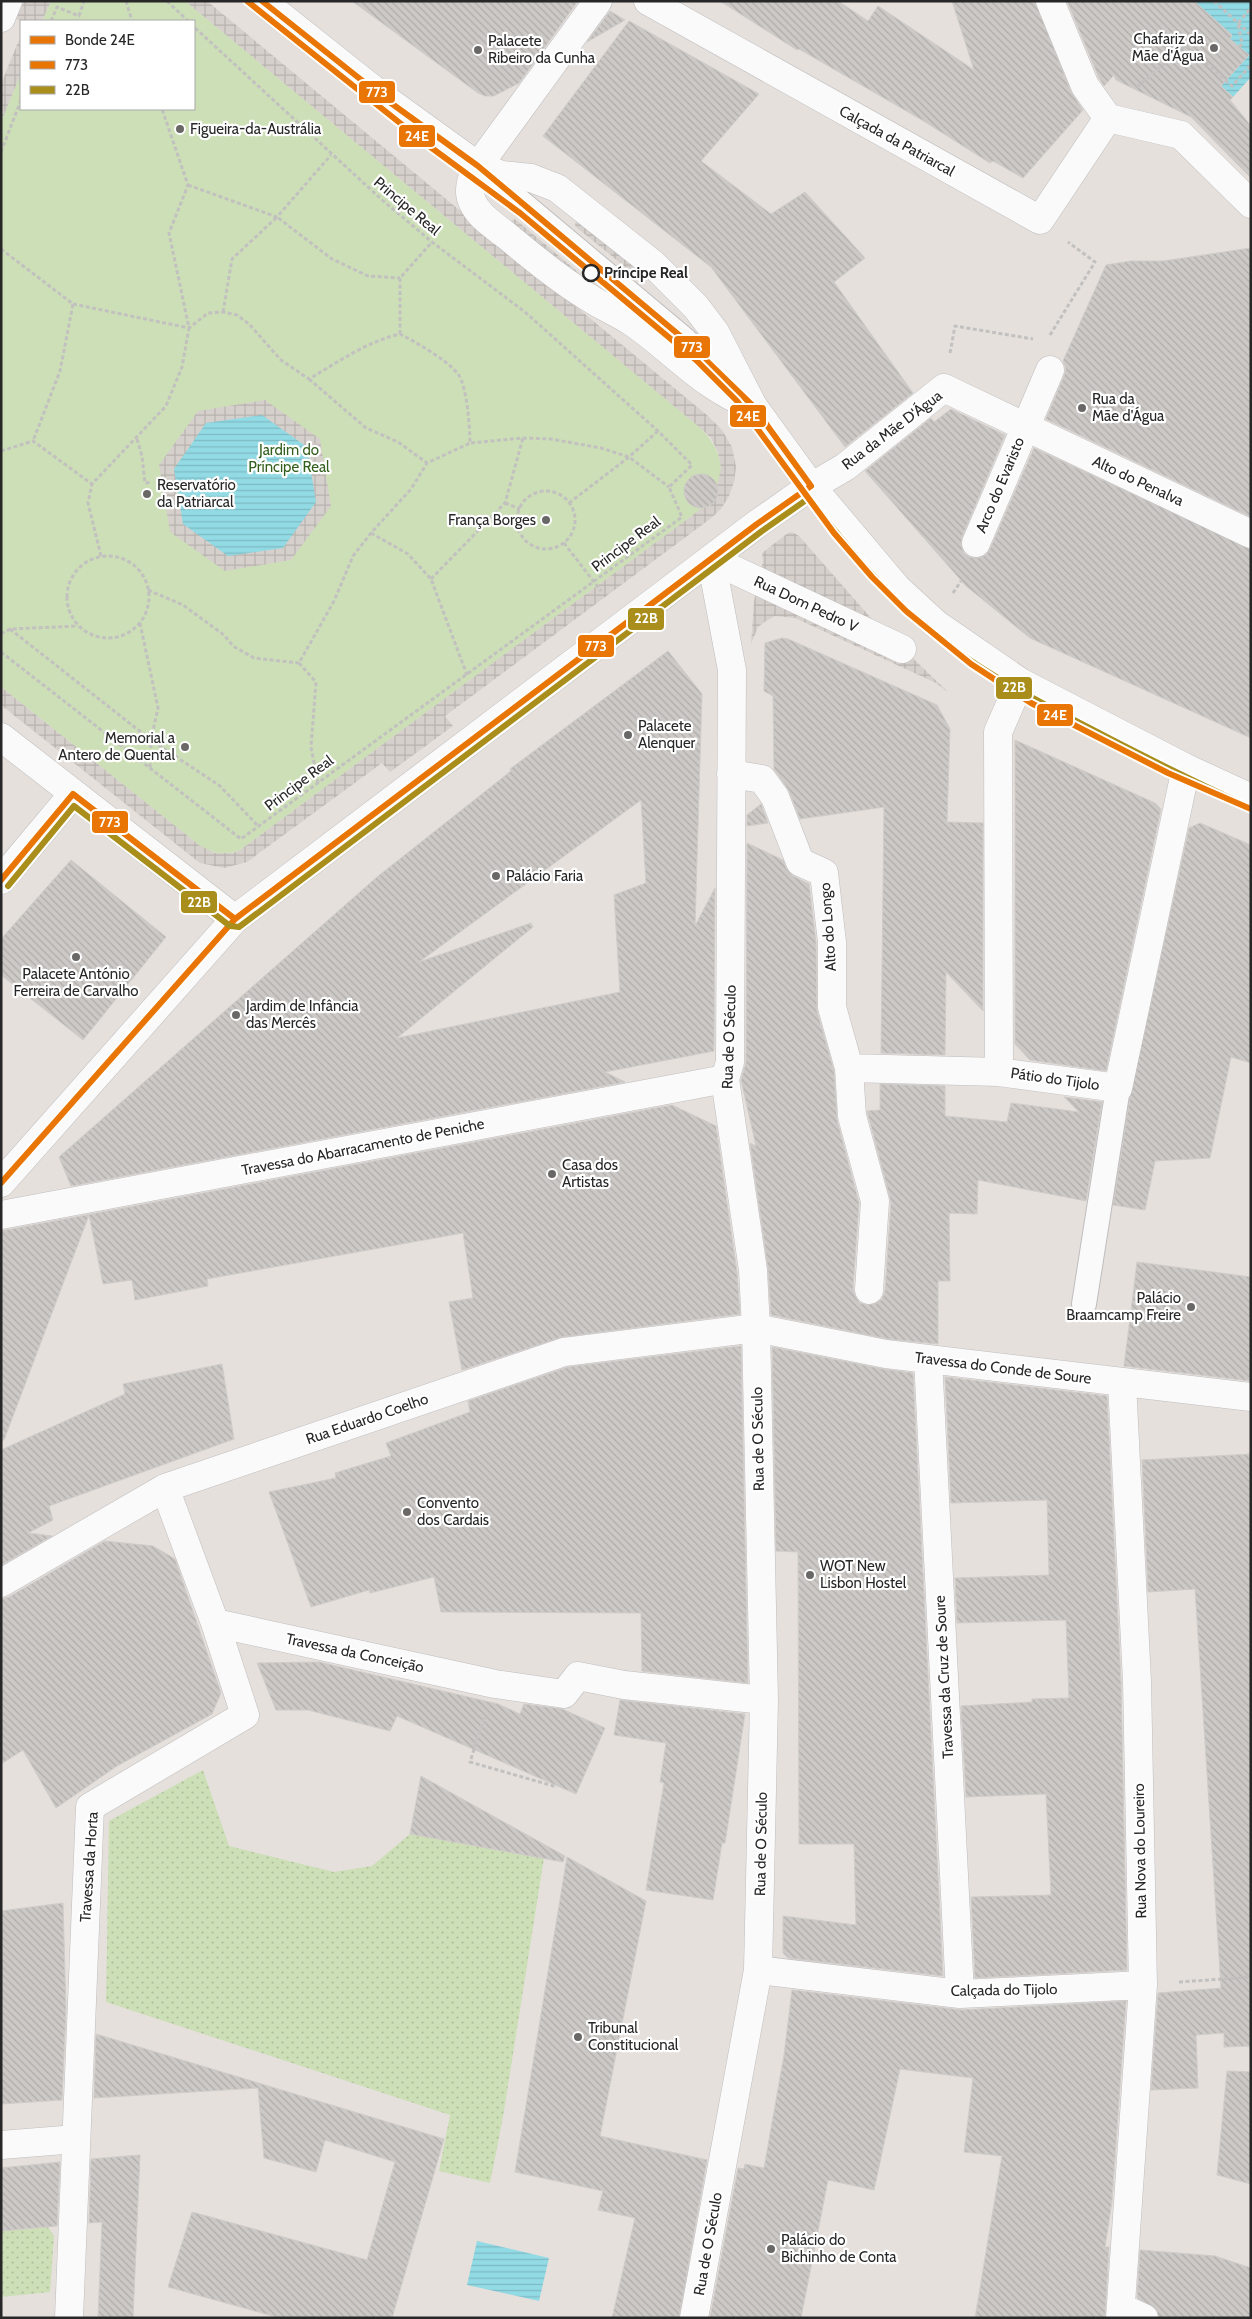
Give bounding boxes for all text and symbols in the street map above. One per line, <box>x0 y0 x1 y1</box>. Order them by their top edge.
legend <box>20 20 195 110</box>
place label: Chafariz da Mãe d'Água <box>1132 30 1205 65</box>
text: Bonde 24E <box>65 31 135 49</box>
place label: Palacete Ribeiro da Cunha <box>488 32 596 67</box>
marker: Chafariz da Mãe d'Água <box>1208 42 1220 54</box>
marker: Palacete Ribeiro da Cunha <box>472 44 484 56</box>
text: 773 <box>65 56 88 74</box>
line badge: 773 <box>358 80 396 104</box>
text: 22B <box>65 81 90 99</box>
text: 773 <box>366 83 388 101</box>
street label: Calçada da Patriarcal <box>836 102 958 180</box>
place label: Figueira-da-Austrália <box>190 120 322 138</box>
marker: Figueira-da-Austrália <box>174 123 186 135</box>
line badge: 24E <box>398 124 436 148</box>
text: 24E <box>405 127 429 145</box>
street label: Principe Real <box>370 173 444 239</box>
marker: Príncipe Real <box>582 264 600 282</box>
place label: Príncipe Real <box>604 264 688 282</box>
line badge: 773 <box>673 335 711 359</box>
text: 773 <box>681 338 703 356</box>
street label: Rua da Mãe D'Água <box>838 385 946 474</box>
place label: Rua da Mãe d'Água <box>1092 390 1165 425</box>
marker: Rua da Mãe d'Água <box>1076 402 1088 414</box>
line badge: 24E <box>729 404 767 428</box>
text: 24E <box>736 407 760 425</box>
street label: Arco do Evaristo <box>972 435 1028 535</box>
park label: Jardim do Príncipe Real <box>248 441 330 476</box>
street label: Alto do Penalva <box>1089 452 1187 510</box>
place label: Reservatório da Patriarcal <box>157 476 236 511</box>
marker: Reservatório da Patriarcal <box>141 488 153 500</box>
place label: França Borges <box>448 511 536 529</box>
street label: Principe Real <box>588 512 664 576</box>
marker: França Borges <box>540 514 552 526</box>
street label: Rua Dom Pedro V <box>751 572 862 636</box>
line badge: 22B <box>627 607 665 631</box>
text: 22B <box>634 609 658 627</box>
line badge: 773 <box>577 634 615 658</box>
text: 773 <box>585 637 607 655</box>
line badge: 22B <box>995 676 1033 700</box>
text: 22B <box>1002 678 1026 696</box>
line badge: 24E <box>1036 703 1074 727</box>
text: 24E <box>1043 706 1067 724</box>
place label: Palacete Alenquer <box>638 717 696 752</box>
place label: Memorial a Antero de Quental <box>58 729 176 764</box>
marker: Palacete Alenquer <box>622 729 634 741</box>
marker: Memorial a Antero de Quental <box>179 741 191 753</box>
street label: Principe Real <box>261 751 337 815</box>
line badge: 773 <box>91 810 129 834</box>
text: 773 <box>99 813 121 831</box>
place label: Palácio Faria <box>506 867 584 885</box>
marker: Palácio Faria <box>490 870 502 882</box>
street label: Alto do Longo <box>816 882 840 972</box>
line badge: 22B <box>180 890 218 914</box>
text: 22B <box>187 893 211 911</box>
marker: Palacete António Ferreira de Carvalho <box>70 951 82 963</box>
place label: Palacete António Ferreira de Carvalho <box>13 965 139 1000</box>
street label: Rua de O Século <box>718 984 740 1090</box>
place label: Jardim de Infância das Mercês <box>245 997 359 1032</box>
marker: Jardim de Infância das Mercês <box>230 1009 242 1021</box>
street label: Pátio do Tijolo <box>1009 1064 1101 1094</box>
street label: Travessa do Abarracamento de Peniche <box>240 1115 486 1179</box>
place label: Casa dos Artistas <box>562 1156 618 1191</box>
marker: Casa dos Artistas <box>546 1168 558 1180</box>
place label: Palácio Braamcamp Freire <box>1066 1289 1181 1324</box>
marker: Palácio Braamcamp Freire <box>1185 1301 1197 1313</box>
street label: Travessa do Conde de Soure <box>914 1348 1093 1388</box>
street label: Rua de O Século <box>748 1387 768 1491</box>
street label: Rua Eduardo Coelho <box>303 1390 431 1448</box>
place label: Convento dos Cardais <box>417 1494 489 1529</box>
marker: Convento dos Cardais <box>401 1506 413 1518</box>
place label: WOT New Lisbon Hostel <box>820 1557 907 1592</box>
marker: WOT New Lisbon Hostel <box>804 1569 816 1581</box>
street label: Travessa da Cruz de Soure <box>931 1594 957 1759</box>
street label: Travessa da Conceição <box>284 1630 426 1676</box>
street label: Rua Nova do Loureiro <box>1130 1783 1150 1919</box>
street label: Rua de O Século <box>751 1792 771 1896</box>
street label: Travessa da Horta <box>76 1810 102 1923</box>
street label: Calçada do Tijolo <box>950 1980 1058 2000</box>
place label: Tribunal Constitucional <box>588 2019 679 2054</box>
marker: Tribunal Constitucional <box>572 2031 584 2043</box>
street label: Rua de O Século <box>690 2191 726 2297</box>
place label: Palácio do Bichinho de Conta <box>781 2231 897 2266</box>
marker: Palácio do Bichinho de Conta <box>765 2243 777 2255</box>

